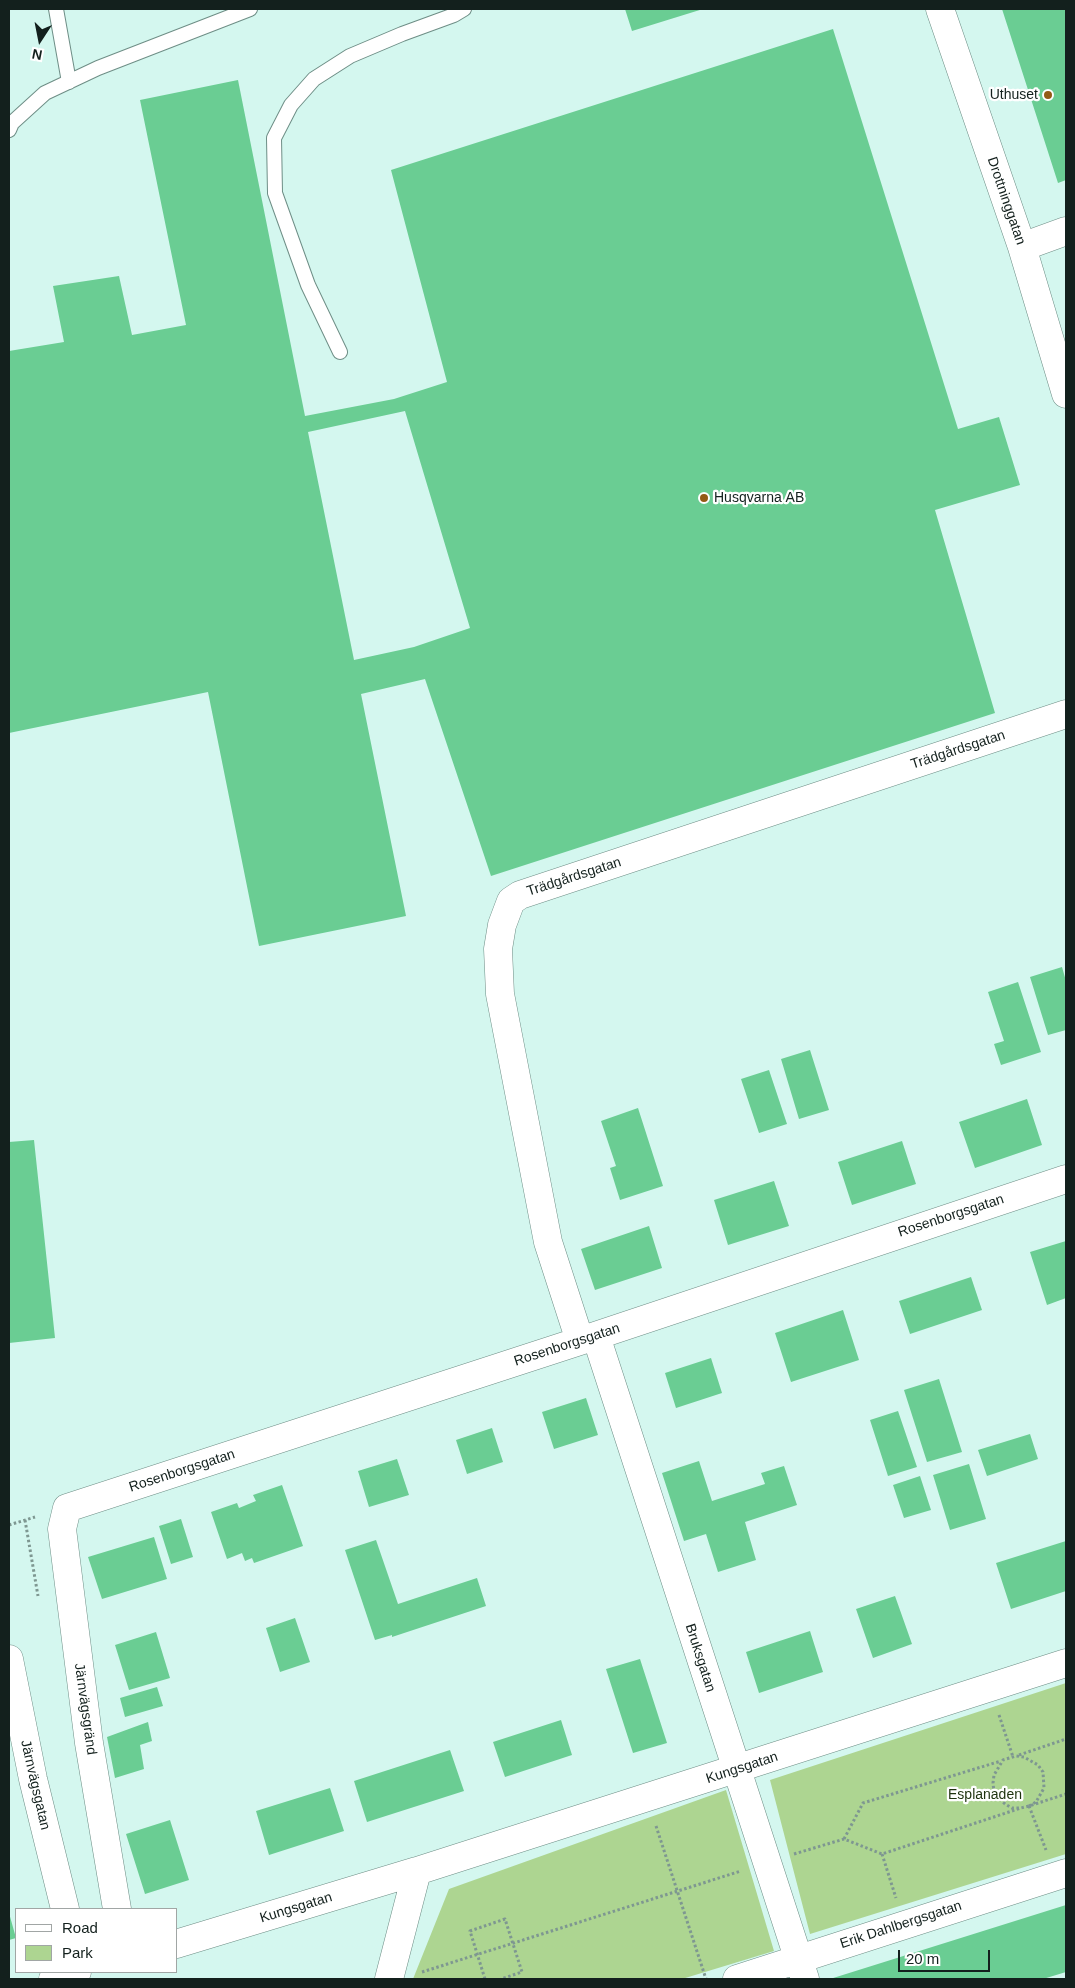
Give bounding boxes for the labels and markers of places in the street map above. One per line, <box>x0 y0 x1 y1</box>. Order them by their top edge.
place label: Uthuset <box>990 87 1038 103</box>
marker: Uthuset <box>1042 89 1054 101</box>
place label: Husqvarna AB <box>714 490 804 506</box>
marker: Husqvarna AB <box>698 492 710 504</box>

